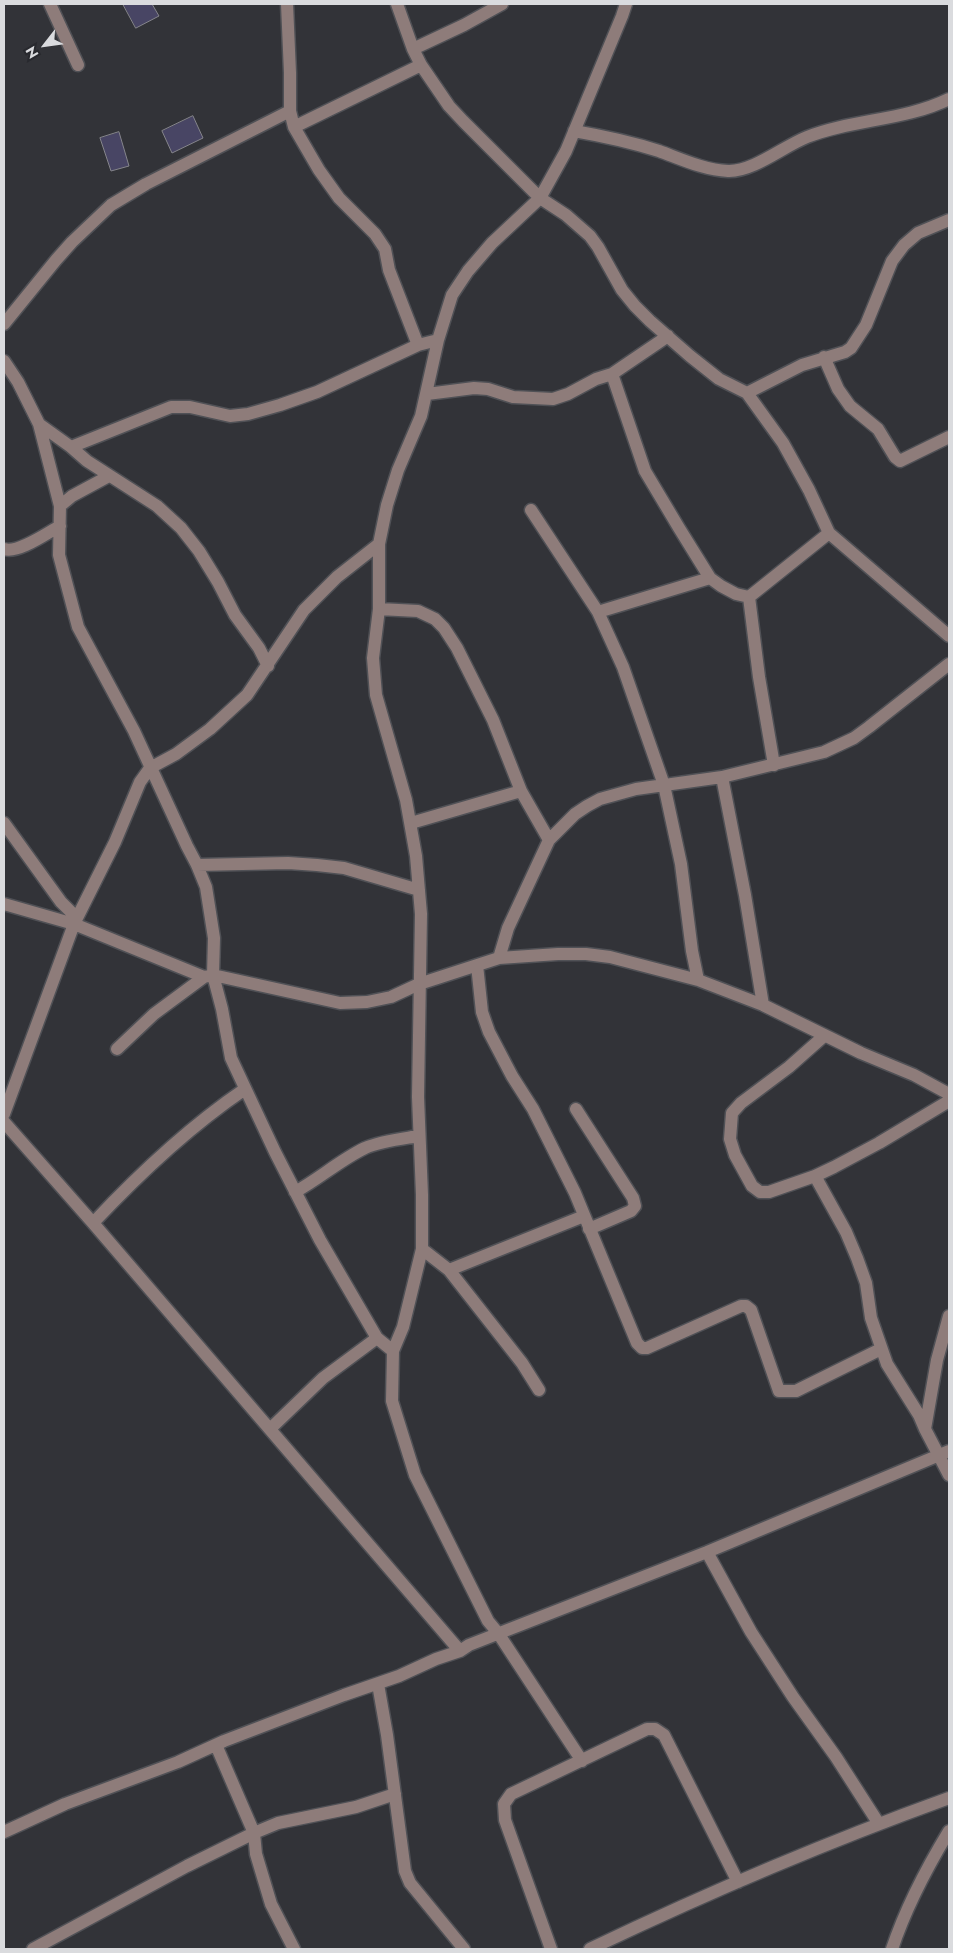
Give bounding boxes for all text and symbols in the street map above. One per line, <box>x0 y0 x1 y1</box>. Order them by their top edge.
north arrow <box>20 20 70 70</box>
text: N <box>21 43 43 62</box>

